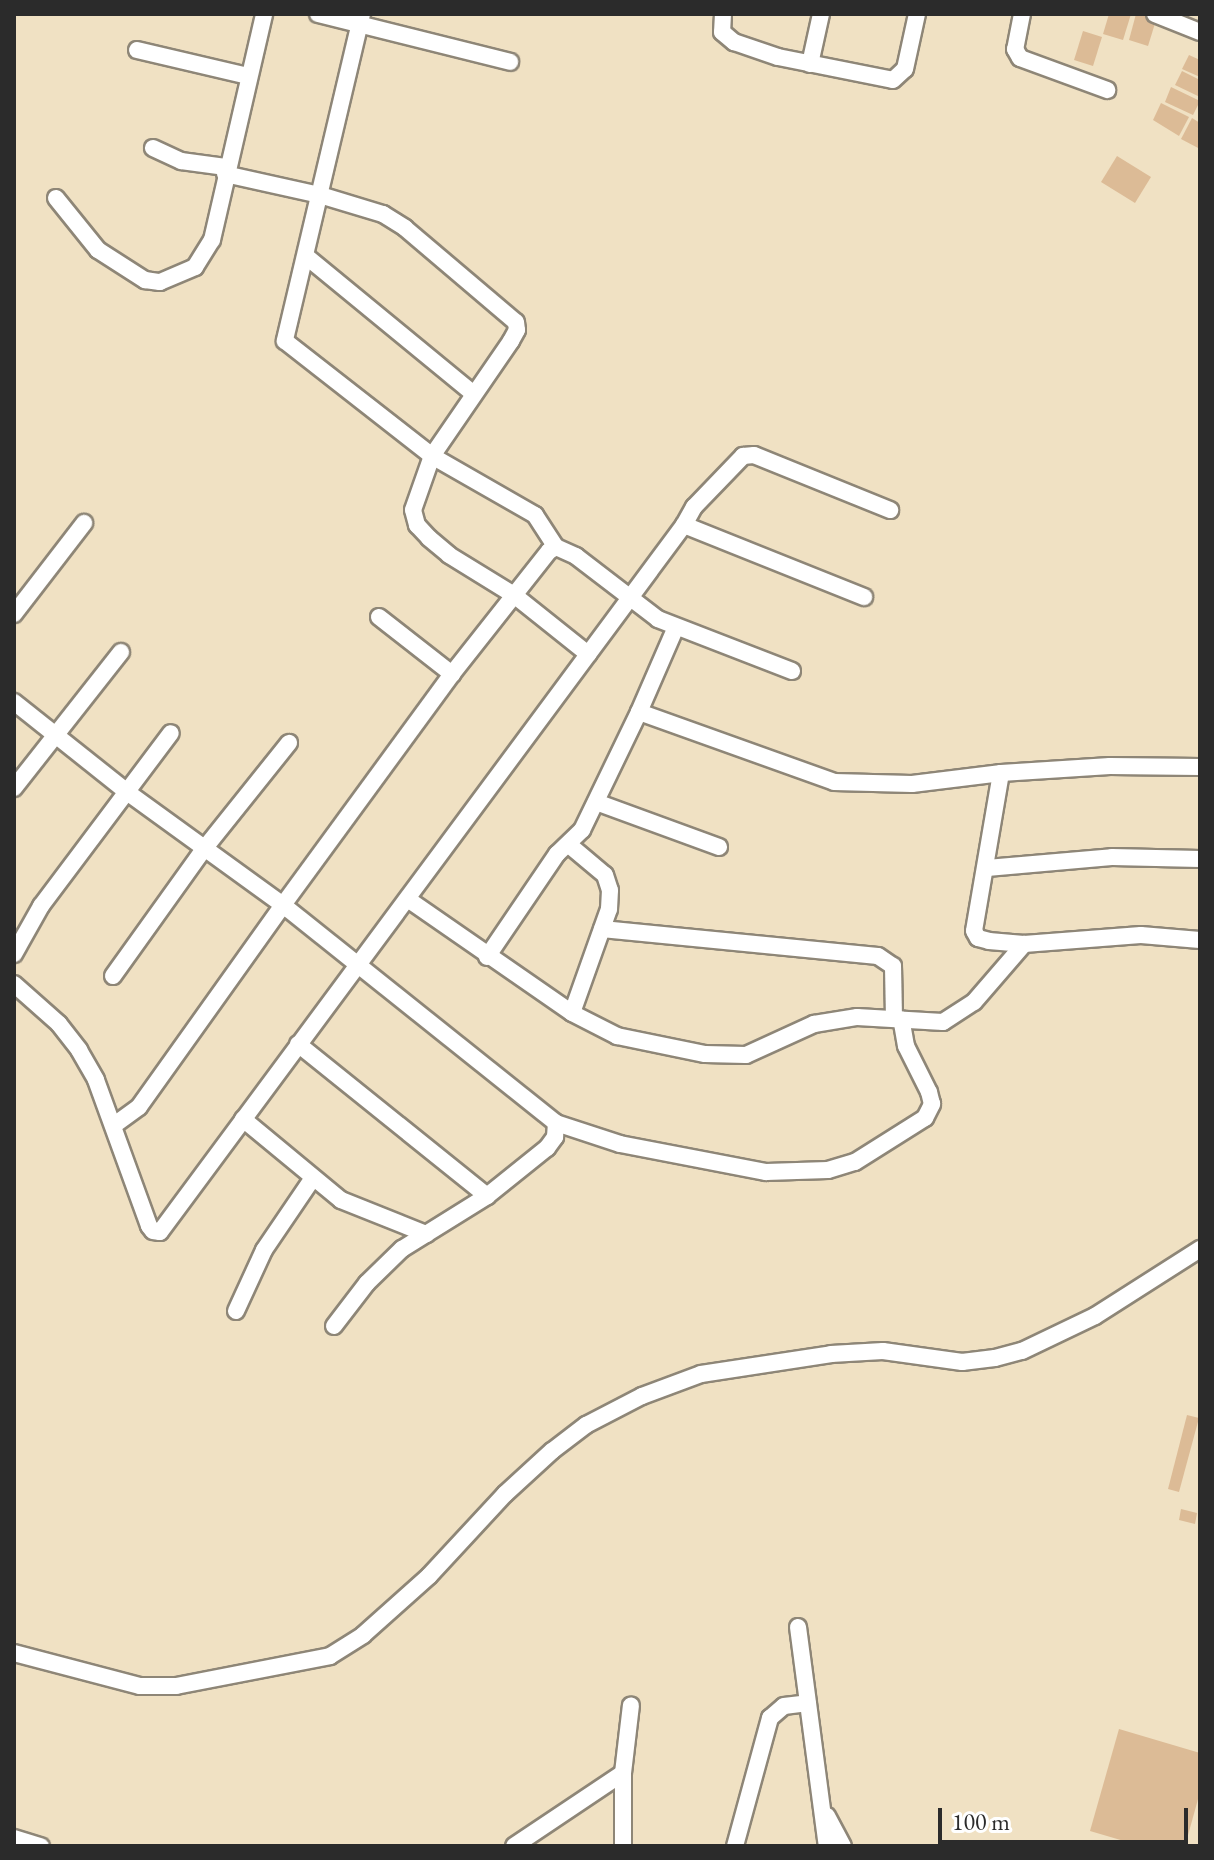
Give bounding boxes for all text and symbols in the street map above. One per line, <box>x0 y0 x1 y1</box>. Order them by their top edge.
scale bar <box>942 1792 1192 1842</box>
text: 100 m <box>952 1806 1010 1837</box>

